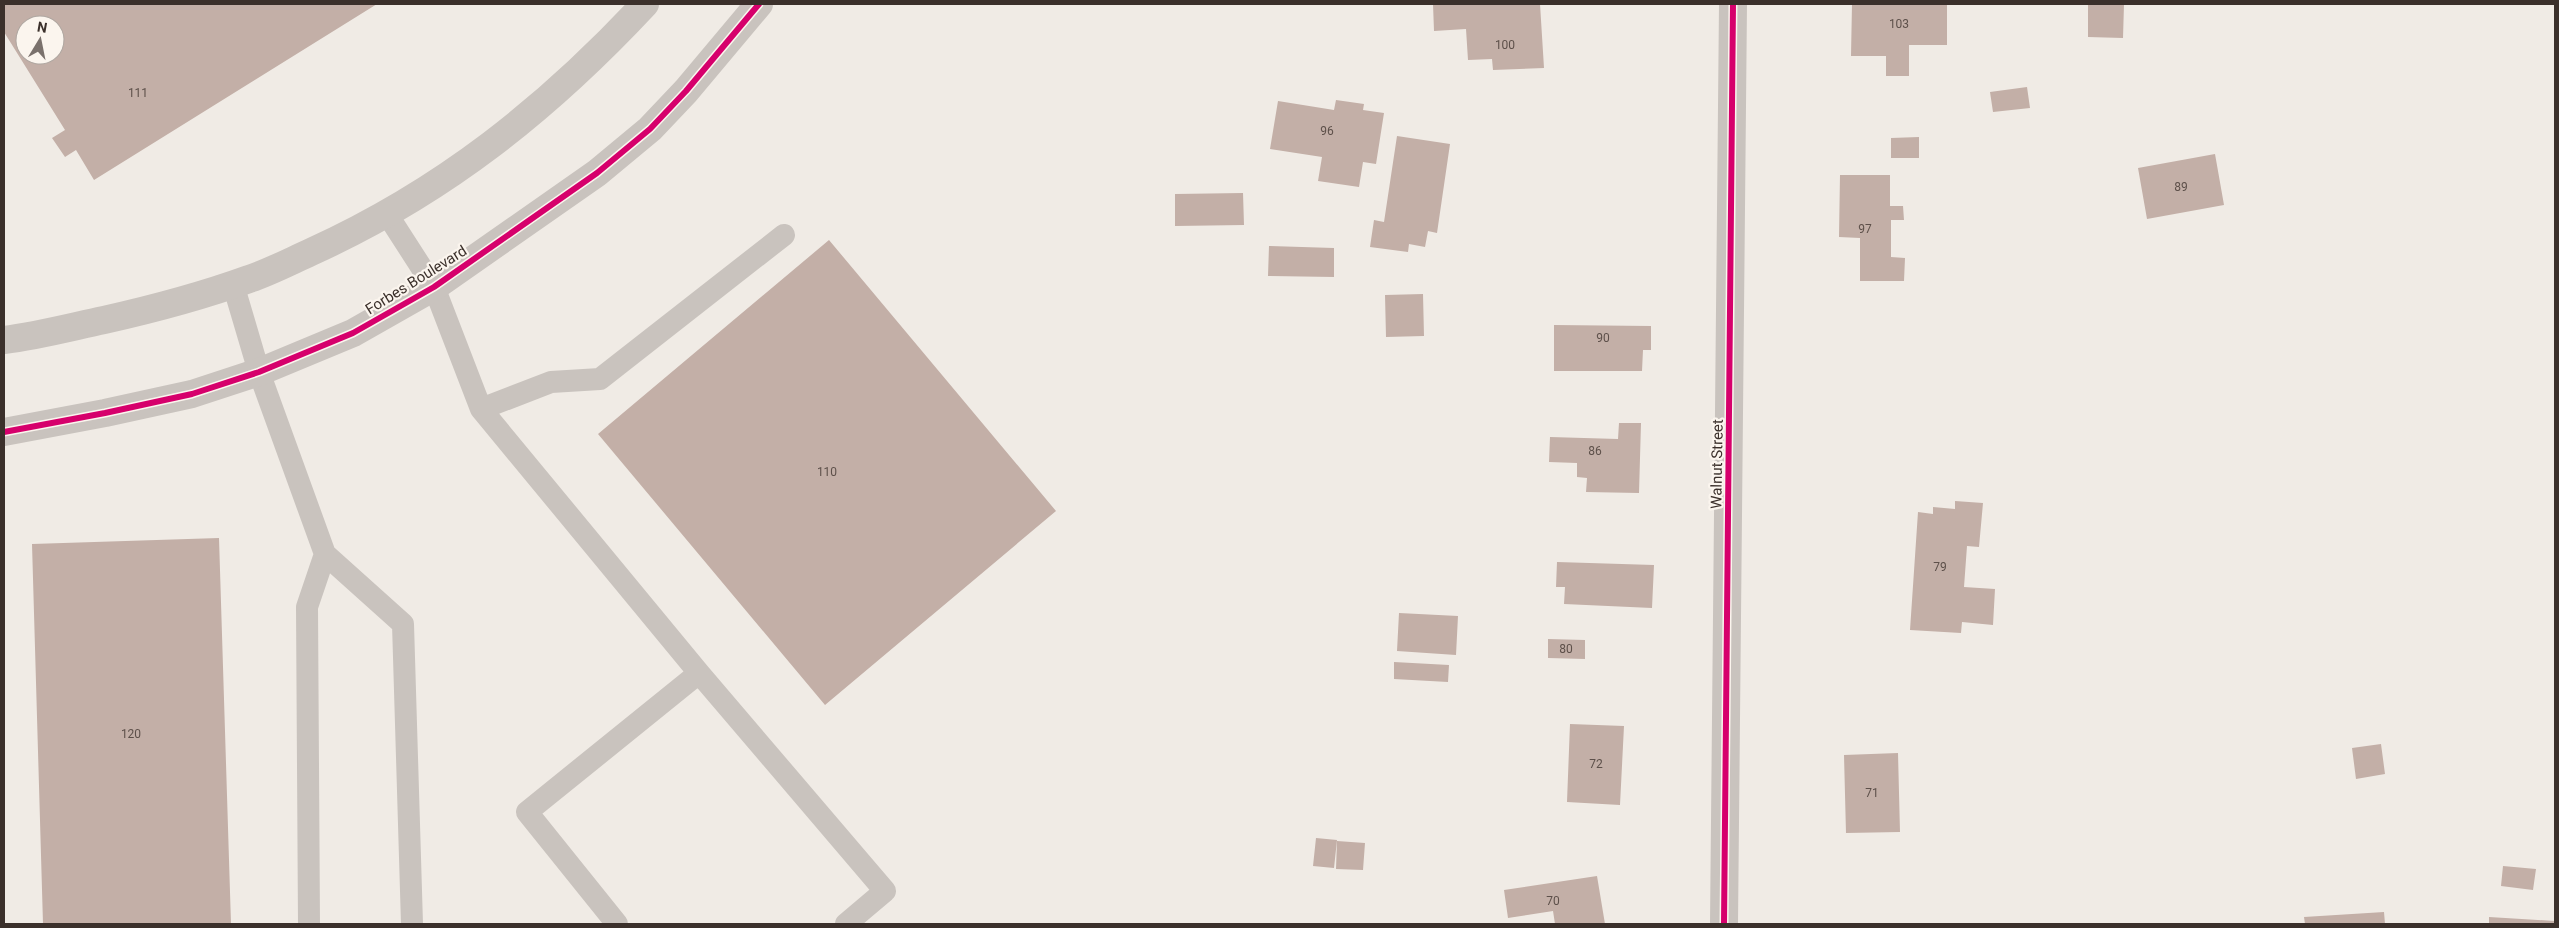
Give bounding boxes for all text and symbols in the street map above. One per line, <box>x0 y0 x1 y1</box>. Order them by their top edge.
north arrow <box>15 15 65 65</box>
house number: 103 <box>1889 17 1909 31</box>
text: N <box>36 18 49 36</box>
house number: 100 <box>1495 38 1515 52</box>
house number: 111 <box>128 86 148 100</box>
house number: 96 <box>1320 124 1334 138</box>
house number: 89 <box>2174 180 2188 194</box>
house number: 97 <box>1858 222 1872 236</box>
street label: Forbes Boulevard <box>362 242 470 318</box>
house number: 90 <box>1596 331 1610 345</box>
street label: Walnut Street <box>1707 419 1727 509</box>
house number: 86 <box>1588 444 1602 458</box>
house number: 110 <box>817 465 837 479</box>
house number: 79 <box>1933 560 1947 574</box>
house number: 80 <box>1559 642 1573 656</box>
house number: 120 <box>121 727 141 741</box>
house number: 72 <box>1589 757 1603 771</box>
house number: 71 <box>1865 786 1879 800</box>
house number: 70 <box>1546 894 1560 908</box>

